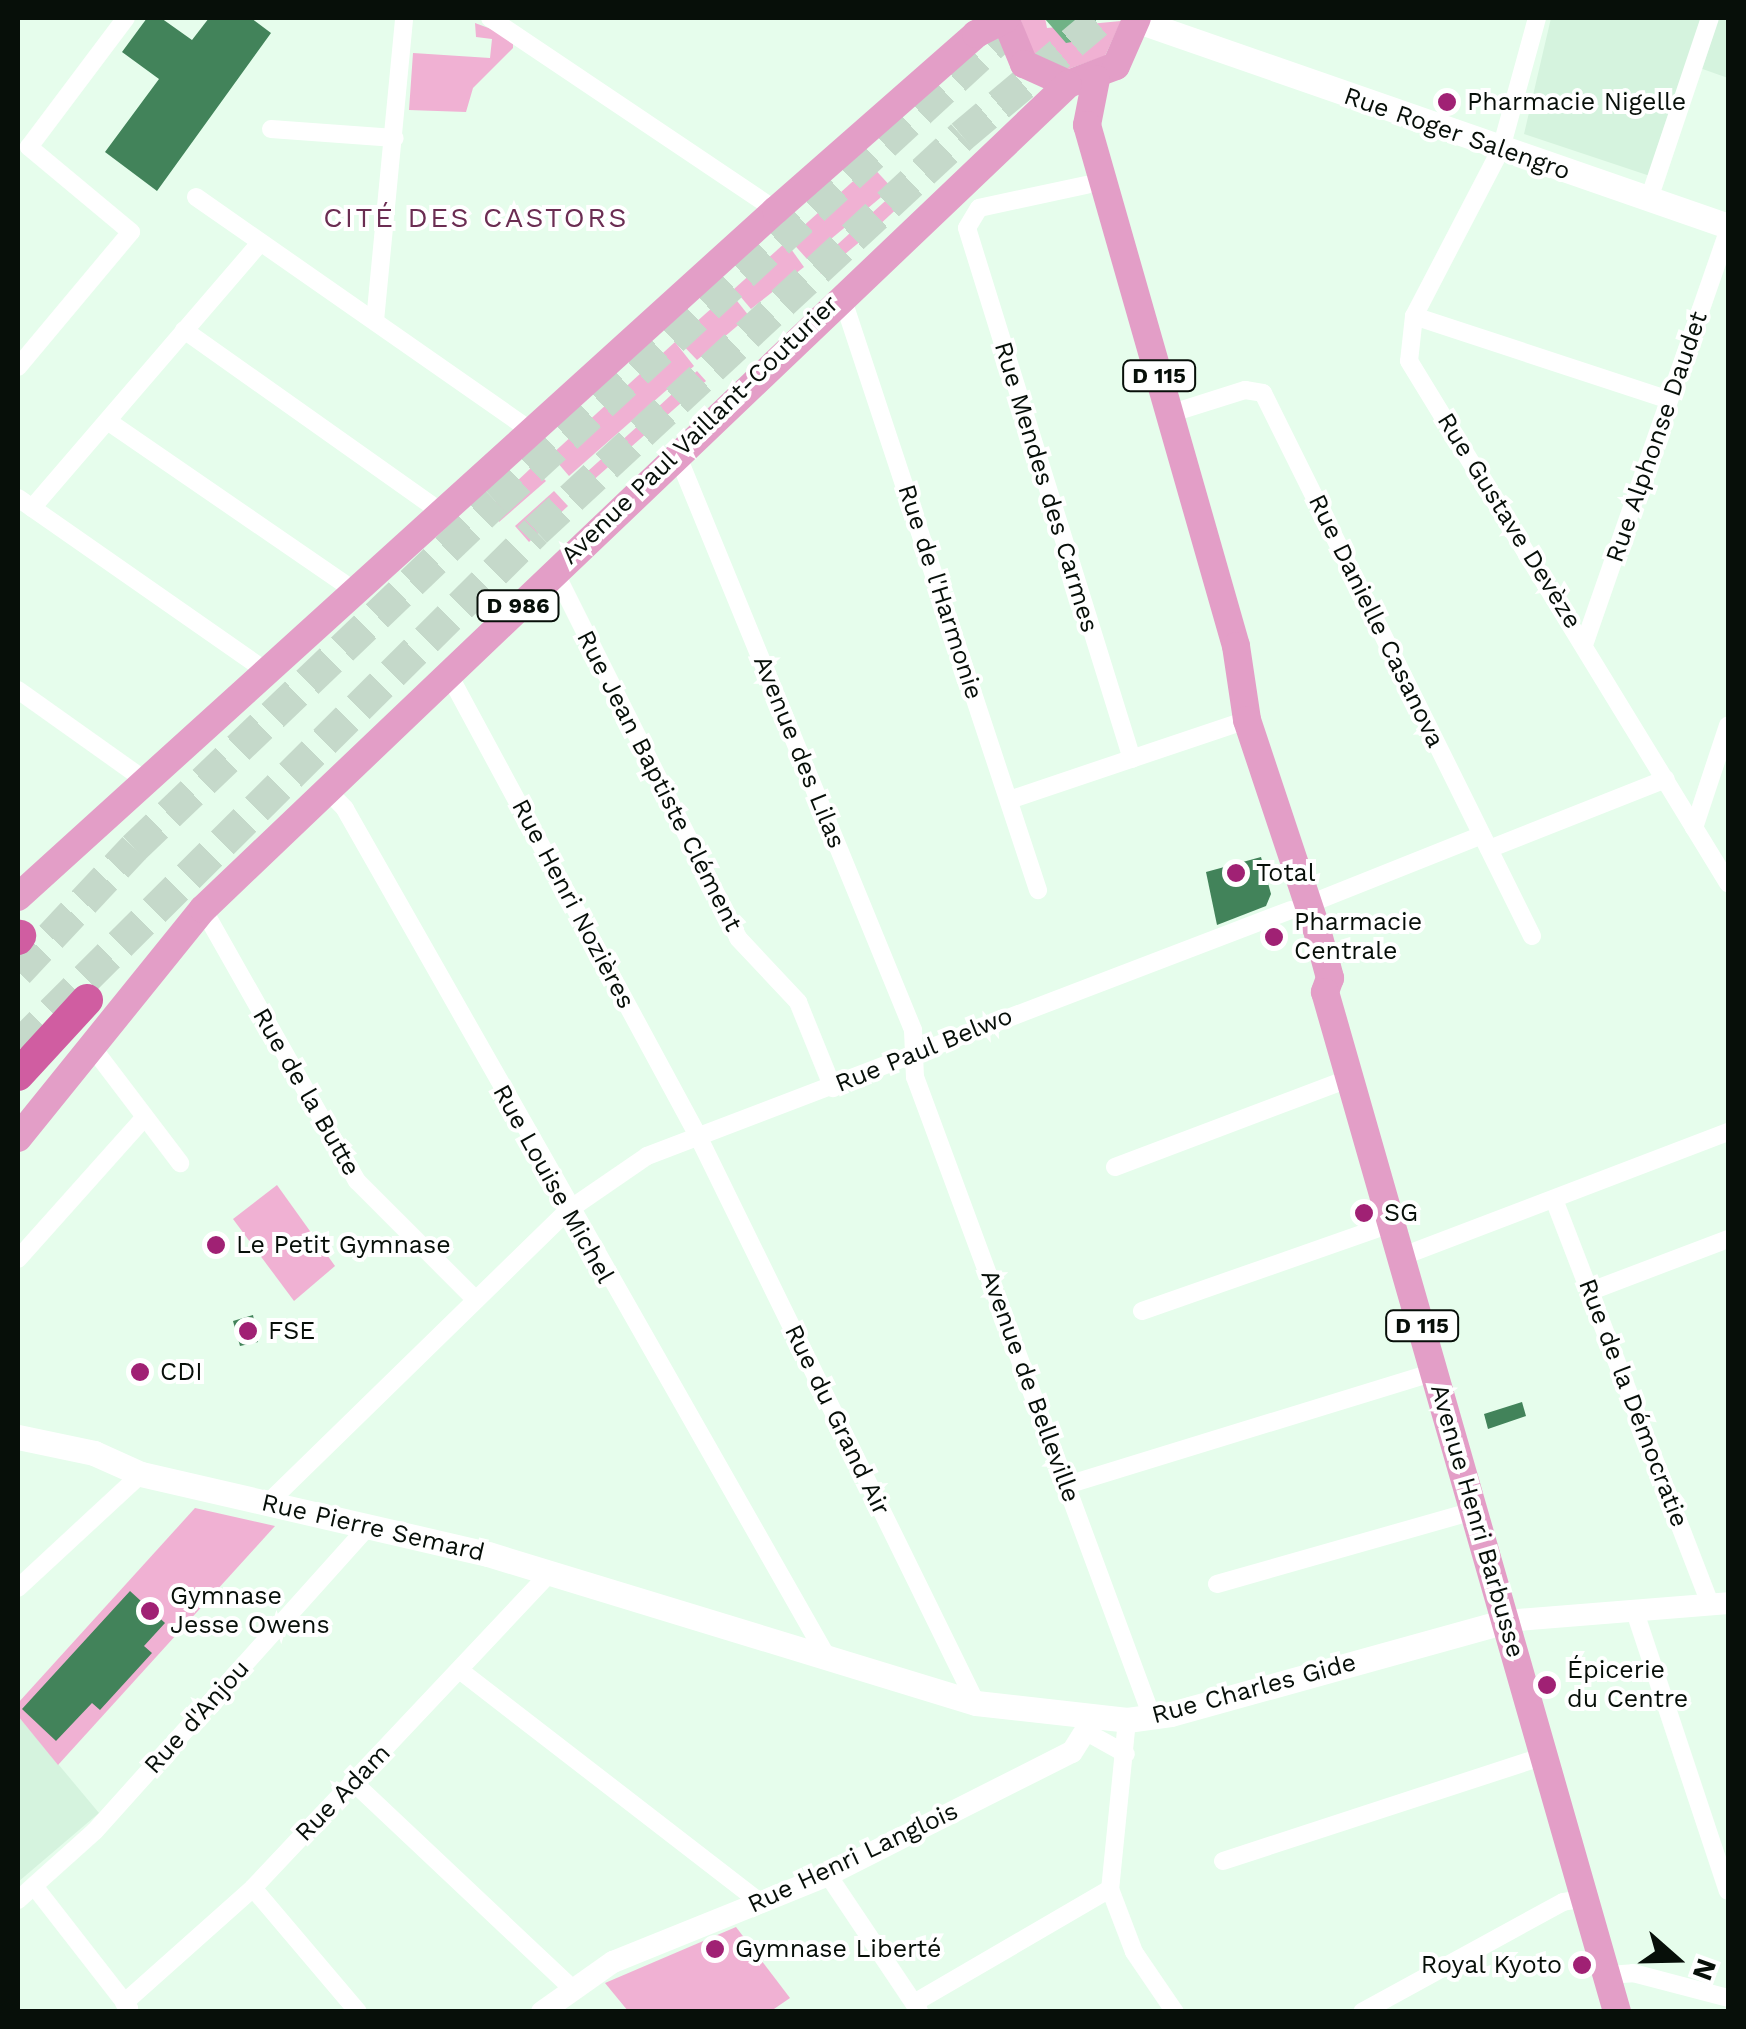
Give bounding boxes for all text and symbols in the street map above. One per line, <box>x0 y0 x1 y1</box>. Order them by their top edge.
street label: Rue Roger Salengro <box>1340 81 1574 187</box>
place label: Pharmacie Nigelle <box>1467 87 1686 117</box>
marker: Pharmacie Nigelle <box>1436 91 1458 113</box>
district label: CITÉ DES CASTORS <box>323 201 629 235</box>
street label: Avenue Paul Vaillant-Couturier <box>554 289 846 571</box>
street label: Rue Alphonse Daudet <box>1600 307 1714 567</box>
street label: Rue Mendes des Carmes <box>987 338 1105 636</box>
road number: D 115 <box>1122 359 1196 393</box>
street label: Rue Gustave Devèze <box>1430 408 1588 634</box>
street label: Rue de l'Harmonie <box>891 481 989 703</box>
street label: Rue Danielle Casanova <box>1302 490 1450 752</box>
road number: D 986 <box>476 589 560 623</box>
street label: Rue Jean Baptiste Clément <box>570 625 748 937</box>
street label: Avenue des Lilas <box>747 651 851 853</box>
street label: Rue Henri Nozières <box>505 794 641 1014</box>
place label: Total <box>1256 858 1315 888</box>
marker: Total <box>1225 862 1247 884</box>
place label: Pharmacie Centrale <box>1294 908 1422 967</box>
marker: Pharmacie Centrale <box>1263 926 1285 948</box>
street label: Rue Paul Belwo <box>831 1001 1017 1099</box>
street label: Rue de la Butte <box>246 1003 366 1181</box>
street label: Rue Louise Michel <box>486 1080 620 1288</box>
place label: SG <box>1384 1198 1418 1228</box>
marker: SG <box>1353 1202 1375 1224</box>
place label: Le Petit Gymnase <box>236 1230 451 1260</box>
marker: Le Petit Gymnase <box>205 1234 227 1256</box>
street label: Avenue de Belleville <box>974 1266 1086 1506</box>
street label: Rue de la Démocratie <box>1572 1274 1694 1532</box>
road number: D 115 <box>1384 1309 1460 1343</box>
place label: FSE <box>268 1316 315 1346</box>
street label: Rue du Grand Air <box>778 1319 896 1521</box>
marker: FSE <box>237 1320 259 1342</box>
place label: CDI <box>160 1357 203 1387</box>
marker: CDI <box>129 1361 151 1383</box>
street label: Avenue Henri Barbusse <box>1424 1381 1530 1661</box>
street label: Rue Pierre Semard <box>259 1488 487 1568</box>
place label: Gymnase Jesse Owens <box>170 1582 330 1641</box>
marker: Gymnase Jesse Owens <box>139 1600 161 1622</box>
street label: Rue Charles Gide <box>1149 1647 1359 1731</box>
street label: Rue d'Anjou <box>138 1654 256 1780</box>
place label: Épicerie du Centre <box>1567 1656 1688 1715</box>
marker: Épicerie du Centre <box>1536 1674 1558 1696</box>
street label: Rue Adam <box>289 1738 397 1848</box>
street label: Rue Henri Langlois <box>743 1796 963 1920</box>
north arrow <box>1626 1909 1726 2009</box>
place label: Gymnase Liberté <box>735 1934 941 1964</box>
marker: Gymnase Liberté <box>704 1938 726 1960</box>
place label: Royal Kyoto <box>1420 1950 1562 1980</box>
marker: Royal Kyoto <box>1571 1954 1593 1976</box>
text: N <box>1686 1954 1724 1985</box>

